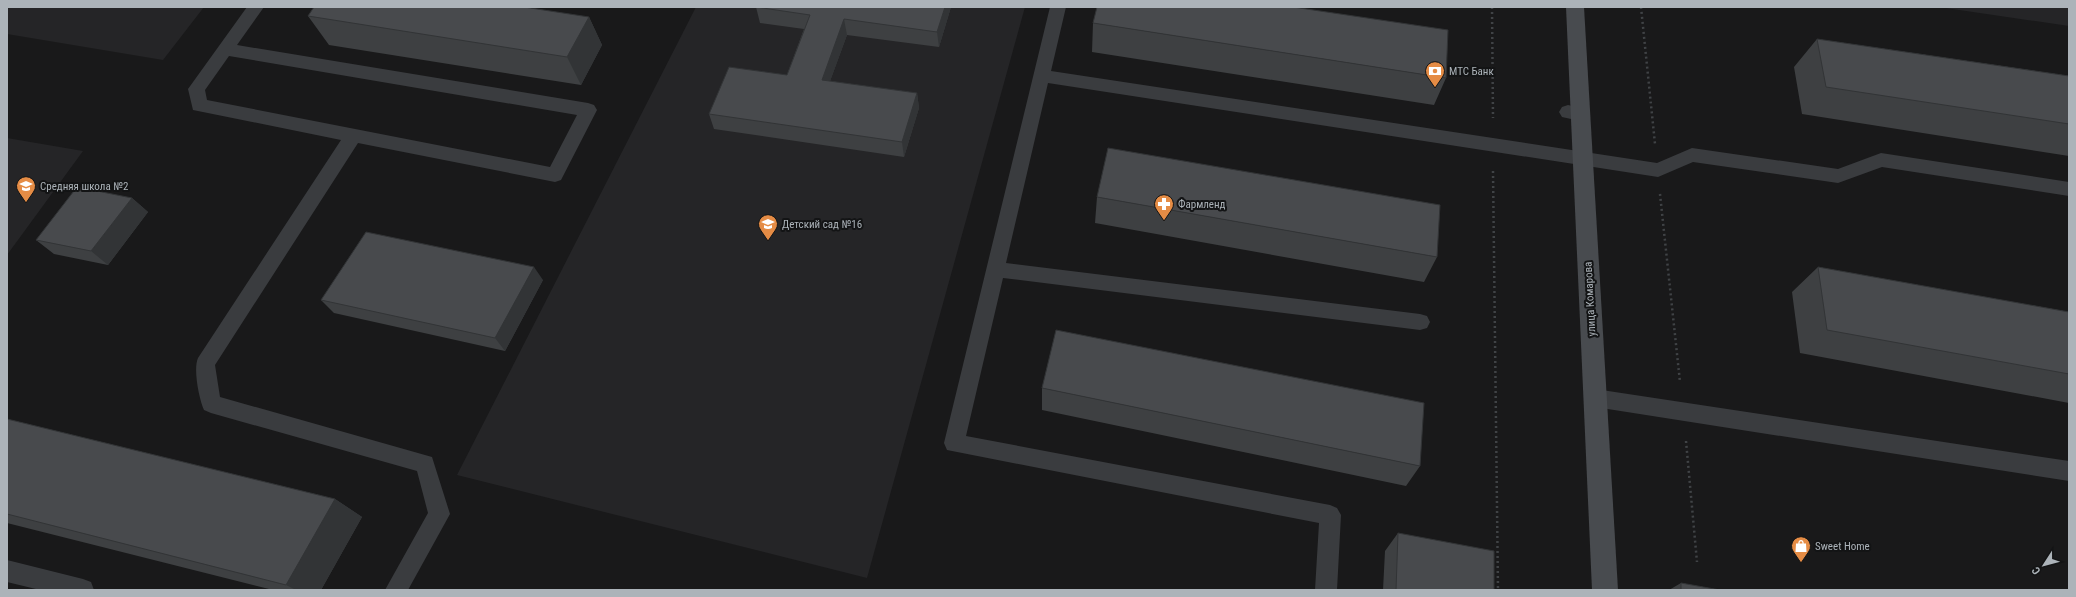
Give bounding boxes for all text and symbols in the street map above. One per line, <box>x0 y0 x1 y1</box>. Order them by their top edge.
bank icon: МТС Банк <box>1424 60 1446 88</box>
place label: МТС Банк <box>1449 65 1494 78</box>
school or university icon: Средняя школа №2 <box>15 175 37 203</box>
place label: Средняя школа №2 <box>40 180 128 193</box>
pharmacy icon: Фармленд <box>1153 193 1175 221</box>
place label: Фармленд <box>1178 198 1226 211</box>
school or university icon: Детский сад №16 <box>757 213 779 241</box>
place label: Детский сад №16 <box>782 218 862 231</box>
street label: улица Комарова <box>1582 261 1598 337</box>
shop icon: Sweet Home <box>1790 535 1812 563</box>
place label: Sweet Home <box>1815 540 1870 553</box>
north arrow <box>2024 545 2064 585</box>
text: С <box>2029 564 2043 577</box>

